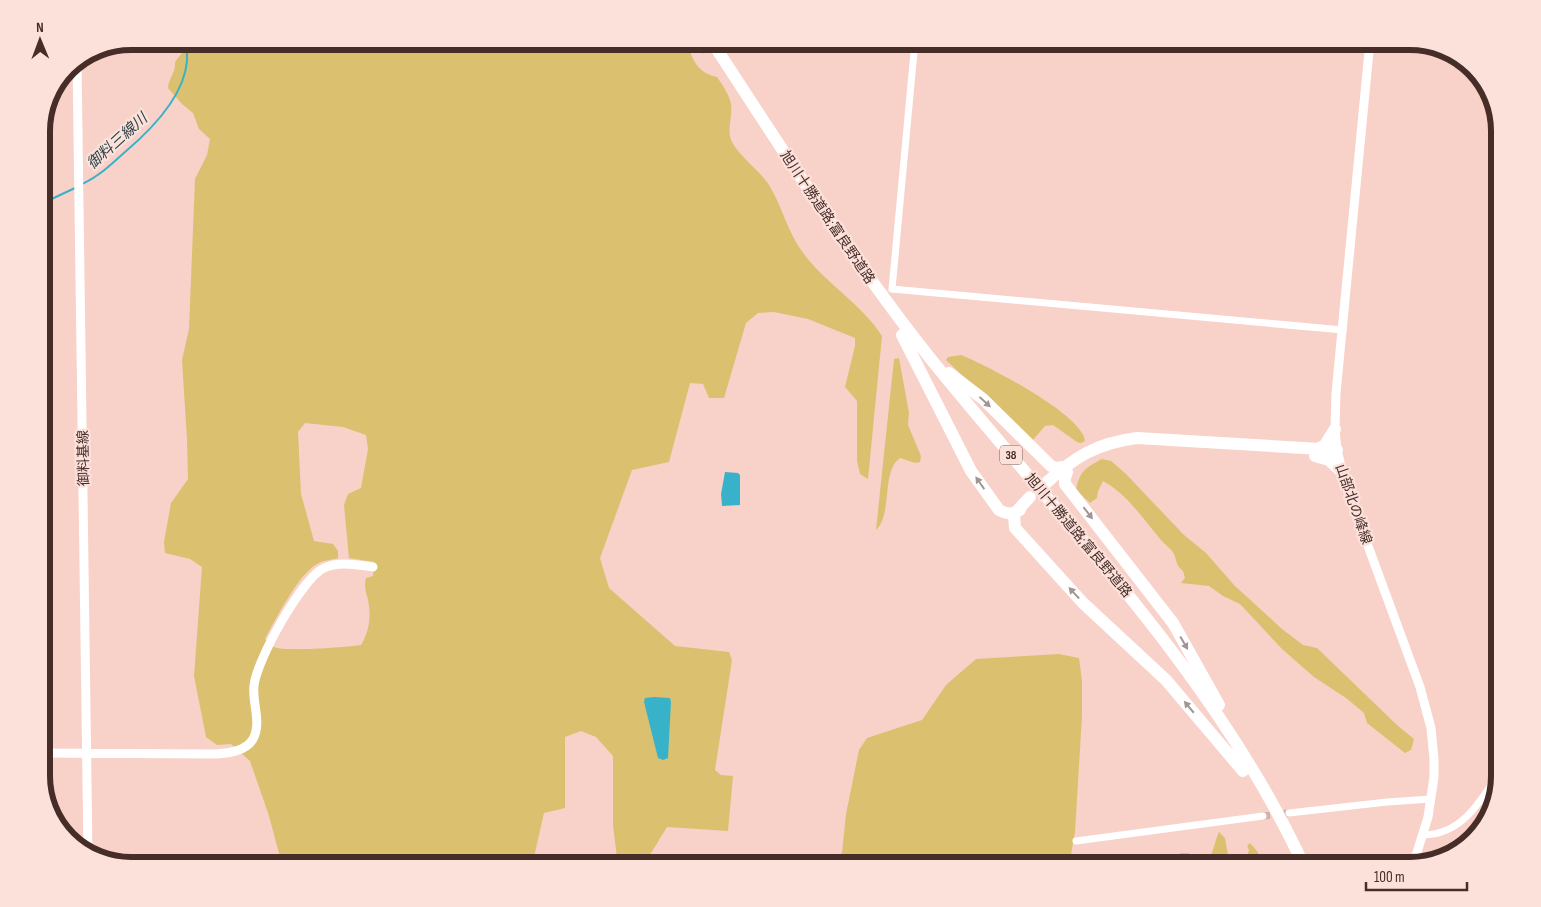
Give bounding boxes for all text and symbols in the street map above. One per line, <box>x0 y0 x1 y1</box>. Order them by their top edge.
north arrow <box>15 15 65 65</box>
text: N <box>36 19 44 36</box>
water label: 御料三線川 <box>83 108 153 174</box>
street label: 旭川十勝道路;富良野道路 <box>777 148 878 287</box>
one-way arrow <box>979 396 991 408</box>
street label: 御料基線 <box>75 430 92 486</box>
road number: 38 <box>1000 446 1022 464</box>
street label: 山部北の峰線 <box>1332 462 1375 547</box>
street label: 旭川十勝道路;富良野道路 <box>1022 470 1136 601</box>
one-way arrow <box>975 476 985 490</box>
one-way arrow <box>1082 506 1093 519</box>
one-way arrow <box>1068 587 1080 599</box>
one-way arrow <box>1180 637 1189 650</box>
one-way arrow <box>1184 701 1195 714</box>
scale bar <box>1366 860 1467 892</box>
text: 100 m <box>1374 868 1405 887</box>

